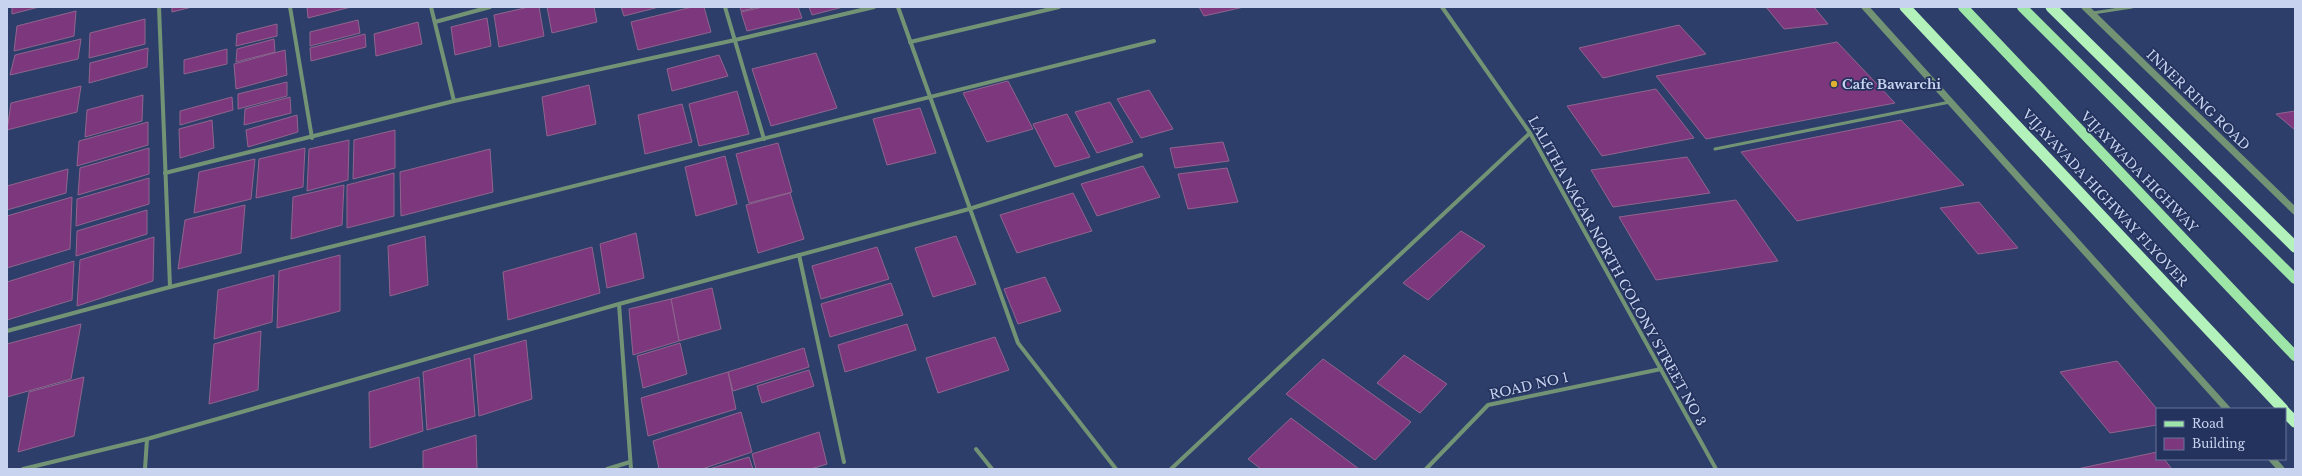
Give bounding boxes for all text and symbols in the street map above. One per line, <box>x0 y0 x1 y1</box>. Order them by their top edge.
street label: INNER RING ROAD <box>2143 46 2253 154</box>
place label: Cafe Bawarchi <box>1842 76 1941 93</box>
marker: Cafe Bawarchi <box>1829 79 1839 89</box>
street label: VIJAYAVADA HIGHWAY FLYOVER <box>2018 105 2192 291</box>
street label: VIJAYWADA HIGHWAY <box>2076 107 2202 236</box>
street label: LALITHA NAGAR NORTH COLONY STREET NO 3 <box>1524 113 1710 429</box>
street label: ROAD NO 1 <box>1488 369 1570 403</box>
legend <box>2156 408 2286 460</box>
text: Road <box>2192 416 2224 431</box>
text: Building <box>2192 436 2246 451</box>

